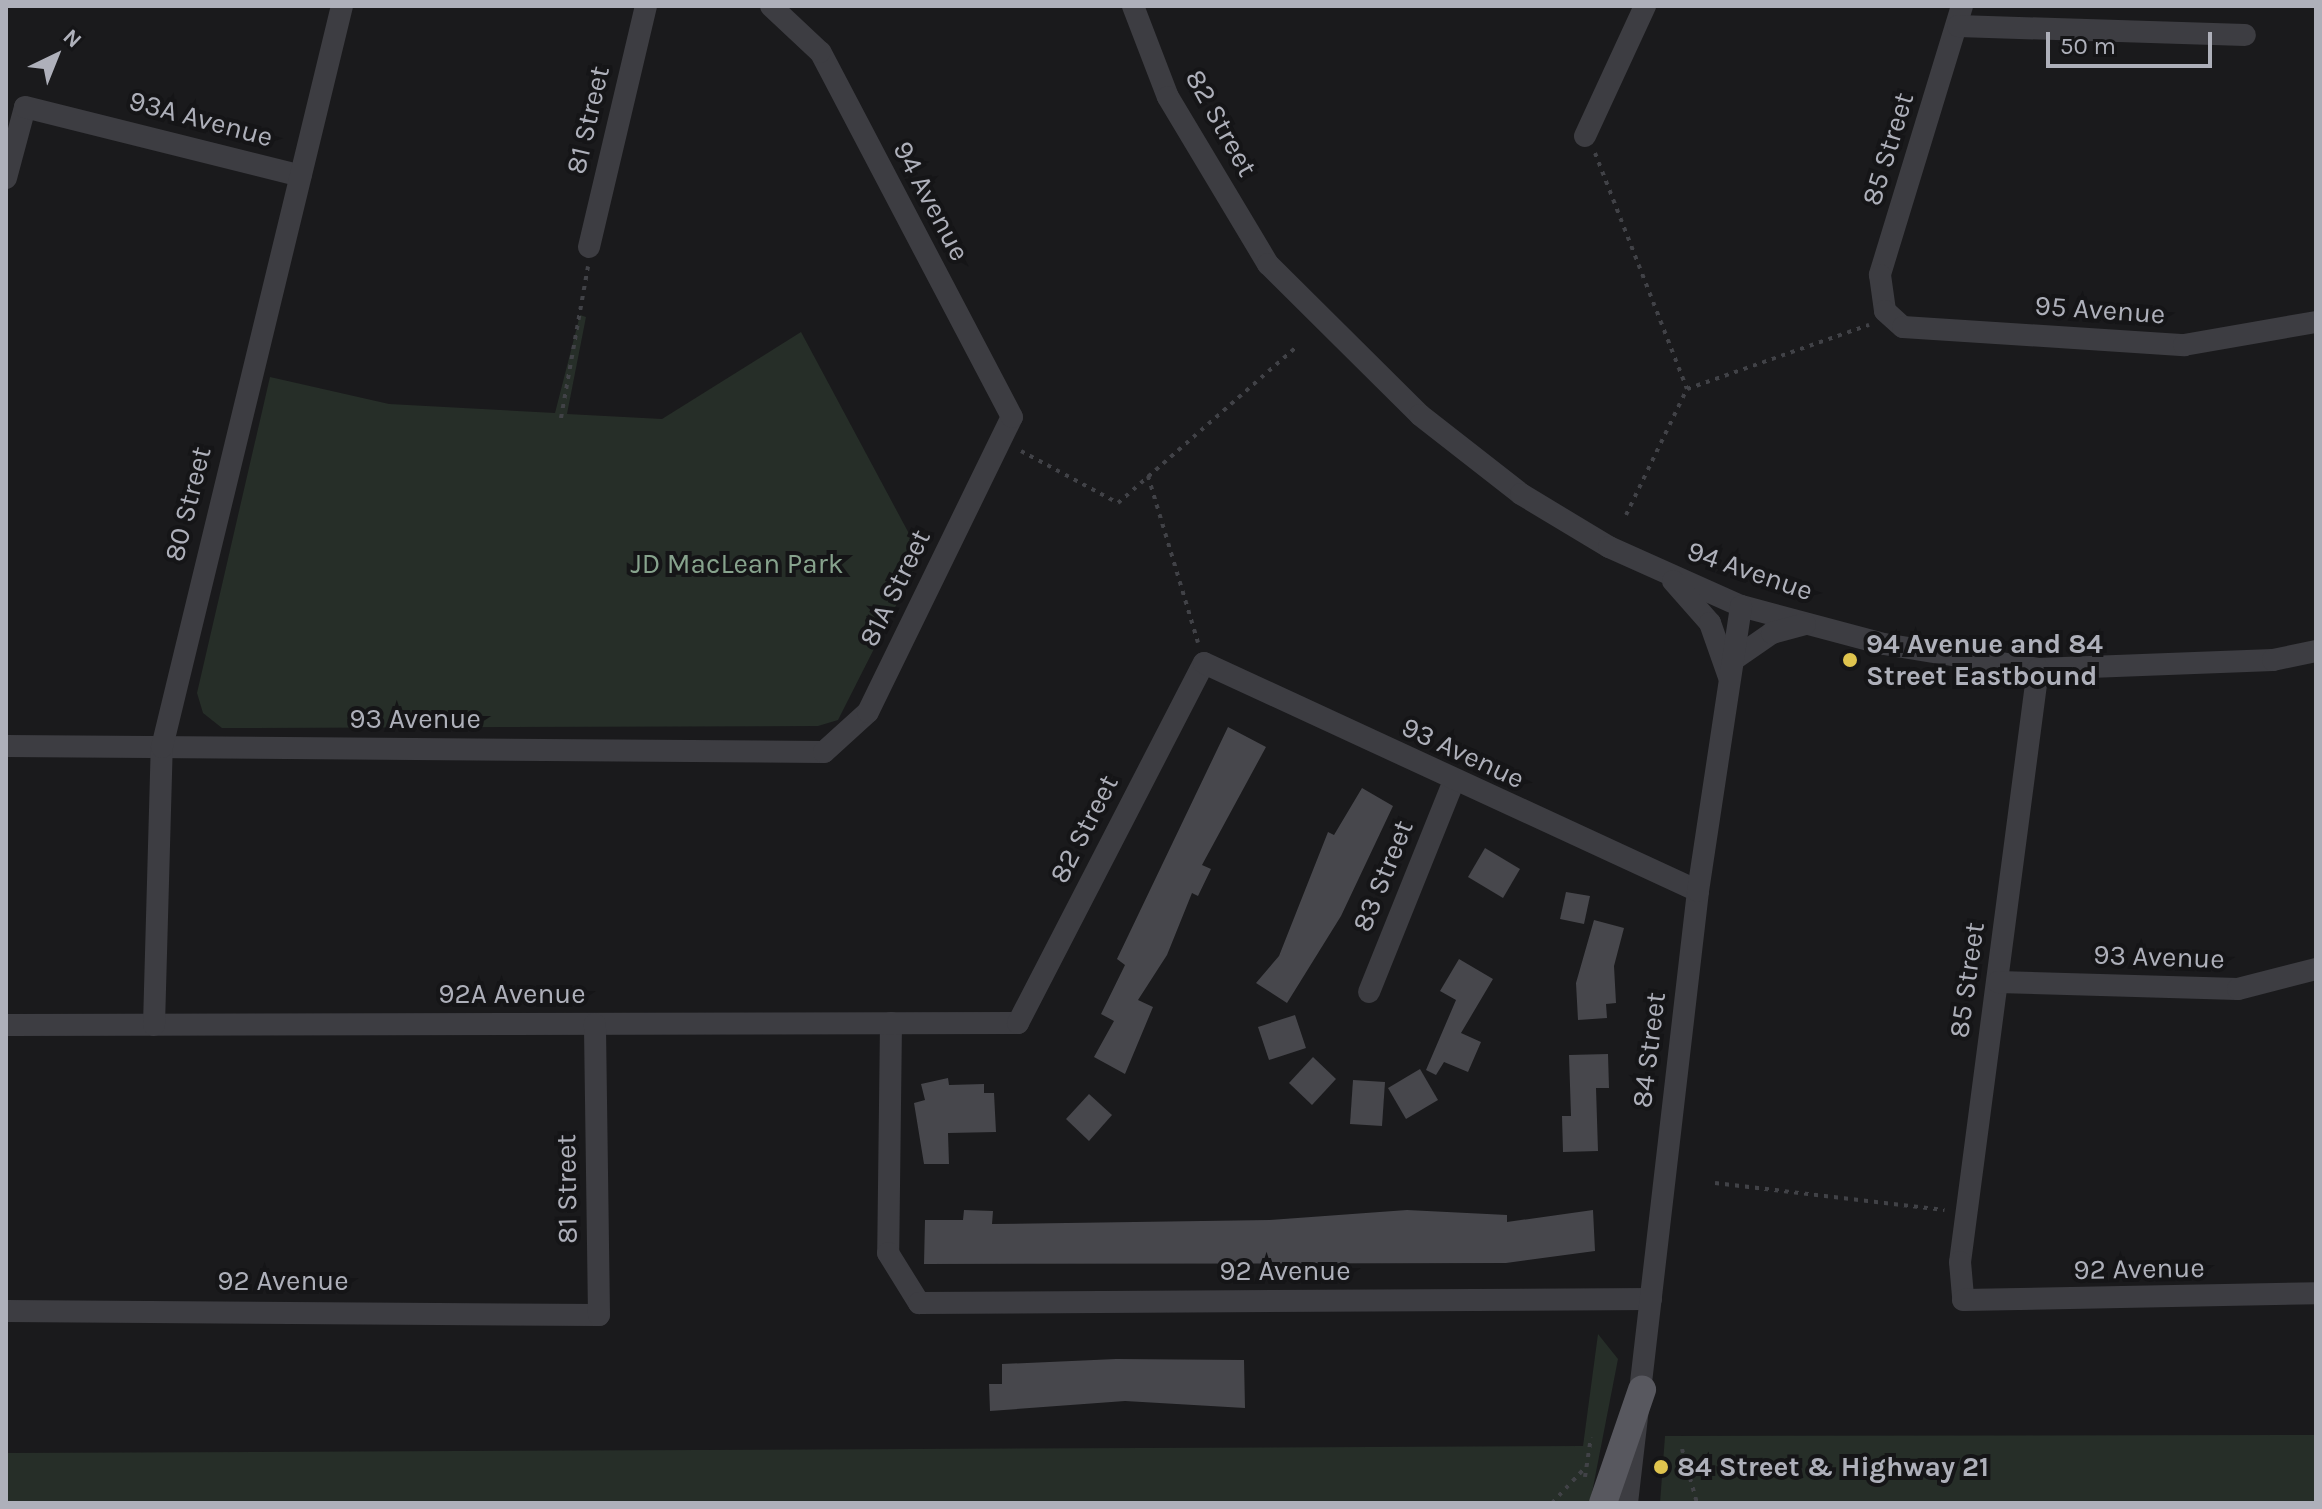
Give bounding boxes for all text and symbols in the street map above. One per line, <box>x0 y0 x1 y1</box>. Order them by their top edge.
north arrow <box>16 16 96 96</box>
scale bar <box>2050 16 2216 66</box>
text: N <box>58 24 87 53</box>
text: 50 m <box>2060 32 2116 60</box>
street label: 81 Street <box>559 63 617 177</box>
street label: 82 Street <box>1178 64 1264 182</box>
street label: 93A Avenue <box>125 84 277 154</box>
street label: 85 Street <box>1855 88 1921 210</box>
street label: 94 Avenue <box>885 135 977 267</box>
street label: 95 Avenue <box>2034 289 2166 331</box>
street label: 80 Street <box>158 443 218 565</box>
street label: 81A Street <box>852 524 938 652</box>
street label: 94 Avenue <box>1683 534 1817 608</box>
park label: JD MacLean Park <box>630 547 844 581</box>
place label: 94 Avenue and 84 Street Eastbound <box>1866 627 2103 693</box>
marker: 94 Avenue and 84 Street Eastbound <box>1841 651 1859 669</box>
street label: 93 Avenue <box>349 702 481 736</box>
street label: 93 Avenue <box>1396 710 1530 796</box>
street label: 82 Street <box>1042 769 1126 889</box>
street label: 83 Street <box>1345 815 1421 937</box>
street label: 85 Street <box>1942 920 1992 1040</box>
street label: 93 Avenue <box>2093 938 2225 976</box>
street label: 92A Avenue <box>438 977 586 1011</box>
street label: 84 Street <box>1625 990 1673 1110</box>
street label: 81 Street <box>549 1134 585 1244</box>
street label: 92 Avenue <box>2073 1251 2205 1287</box>
street label: 92 Avenue <box>1219 1254 1351 1288</box>
street label: 92 Avenue <box>217 1264 349 1298</box>
place label: 84 Street & Highway 21 <box>1677 1450 1989 1484</box>
marker: 84 Street & Highway 21 <box>1652 1458 1670 1476</box>

